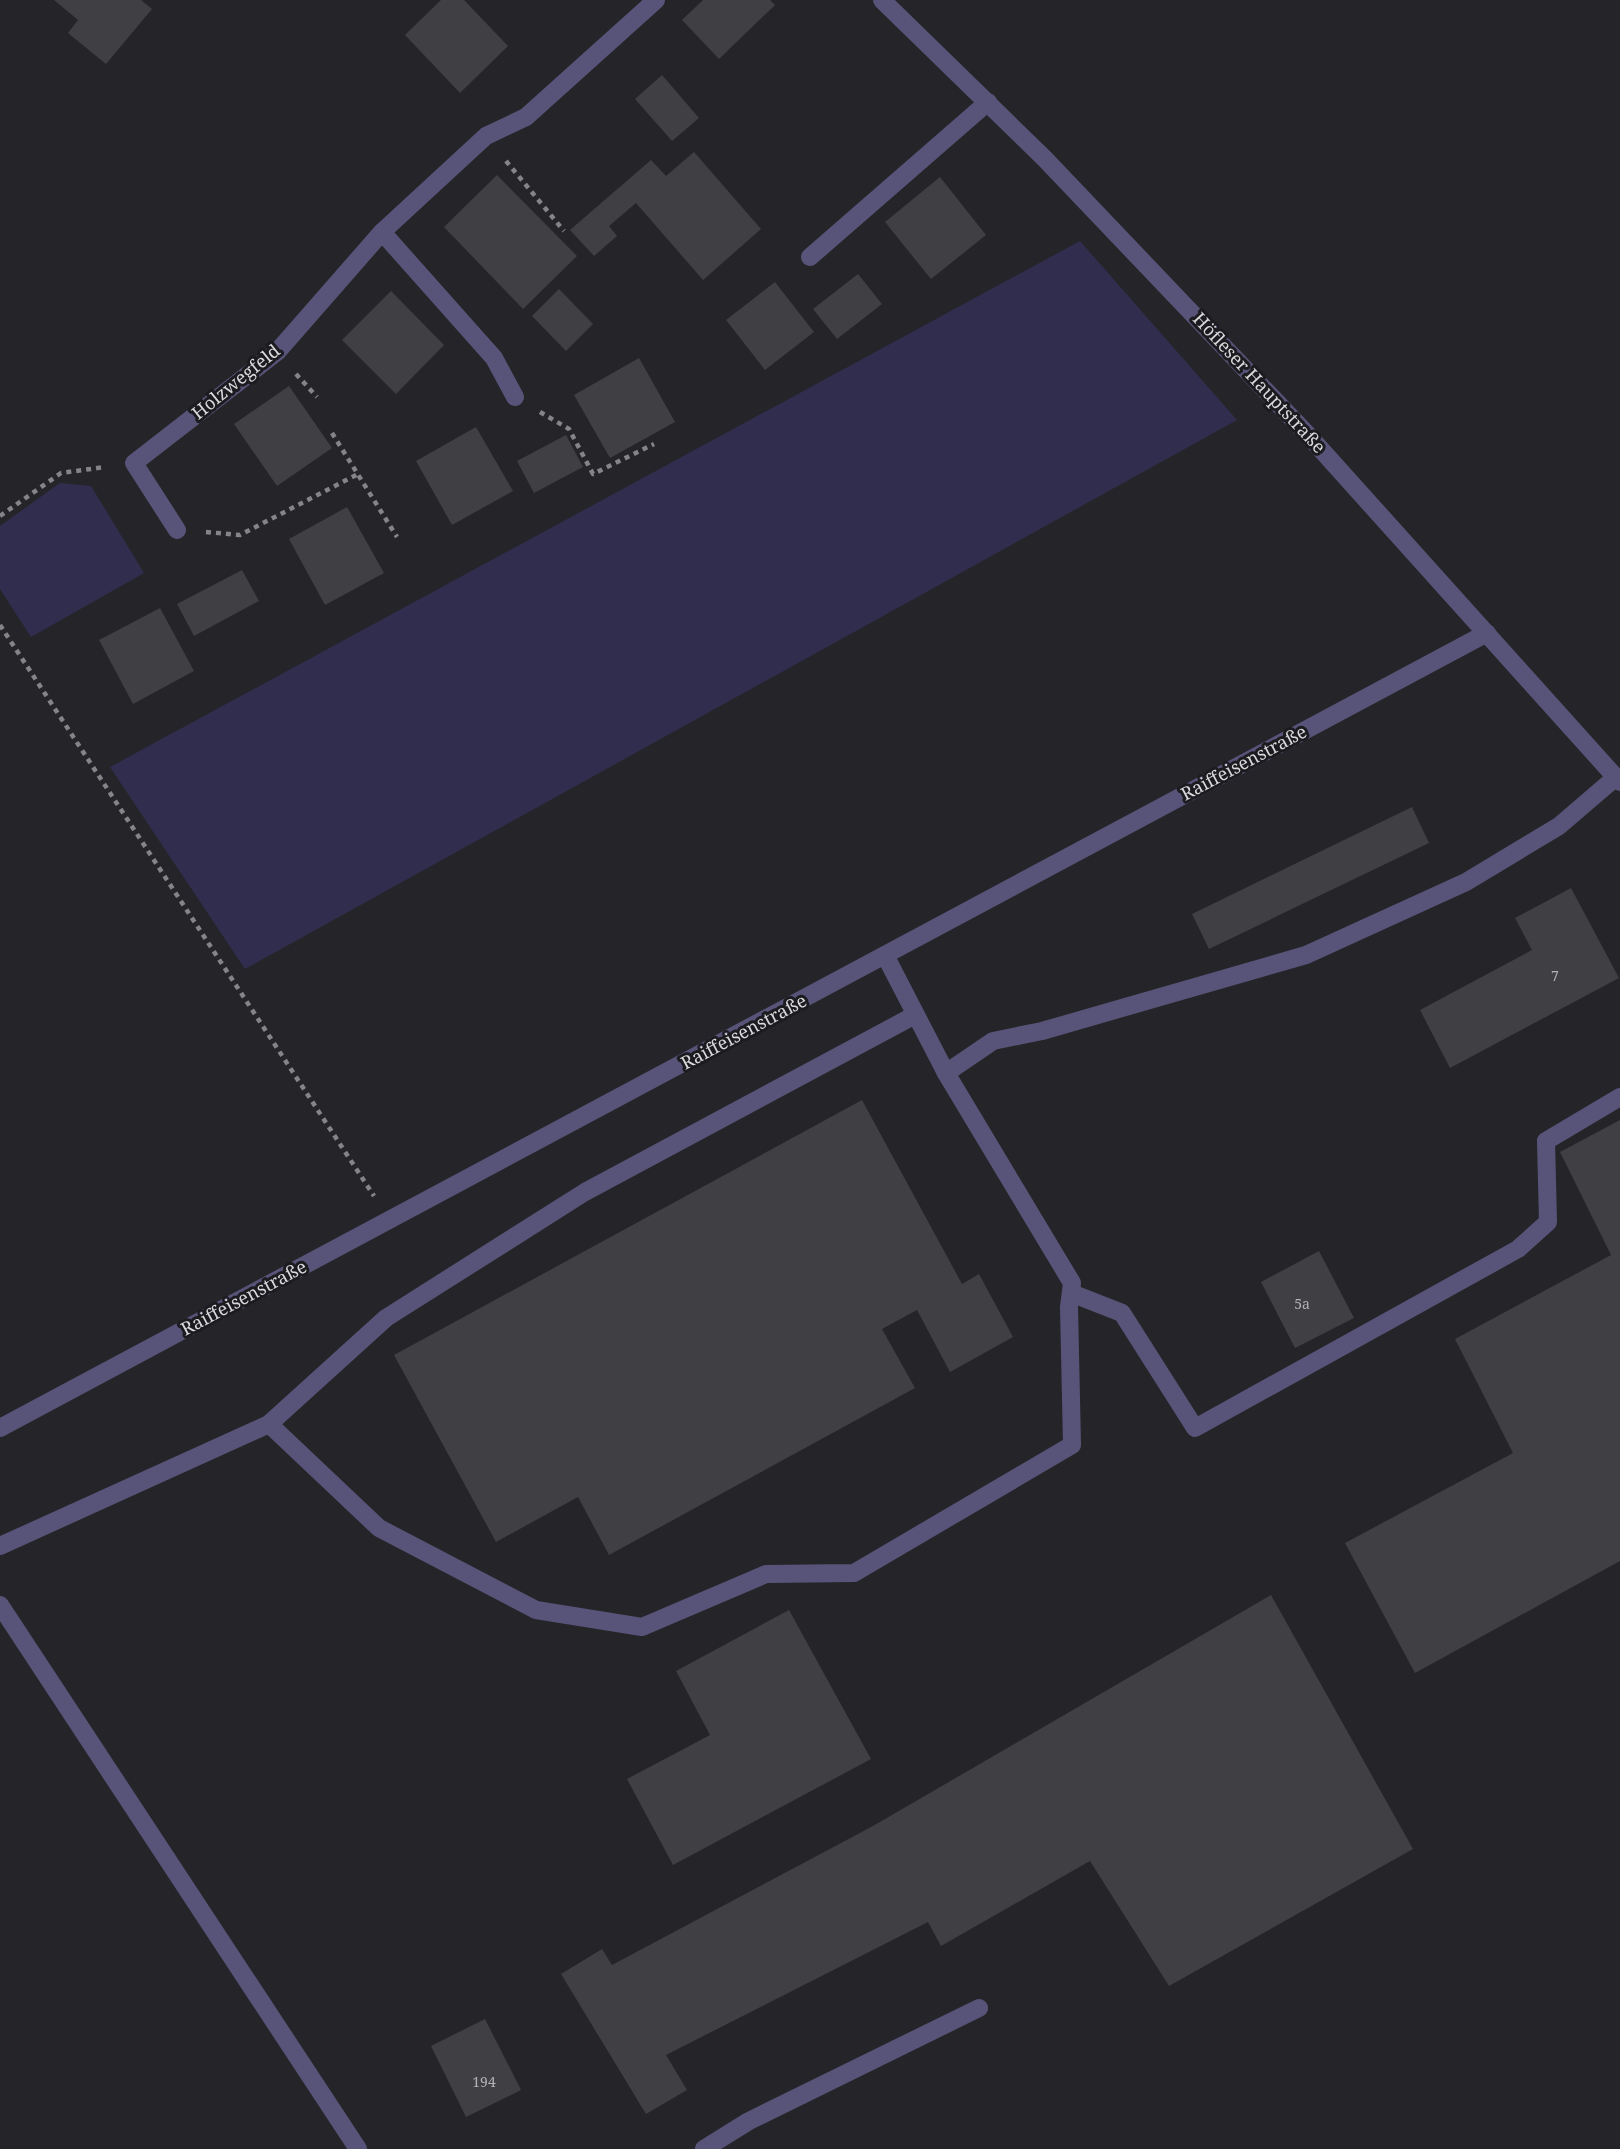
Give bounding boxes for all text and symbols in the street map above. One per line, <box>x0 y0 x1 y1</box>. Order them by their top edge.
street label: Höfleser Hauptstraße <box>1188 307 1331 458</box>
street label: Holzwegfeld <box>186 338 285 424</box>
street label: Raiffeisenstraße <box>1176 719 1311 805</box>
house number: 7 <box>1551 966 1559 985</box>
street label: Raiffeisenstraße <box>676 988 811 1074</box>
street label: Raiffeisenstraße <box>176 1254 311 1340</box>
house number: 5a <box>1294 1294 1310 1313</box>
house number: 194 <box>472 2072 496 2091</box>

